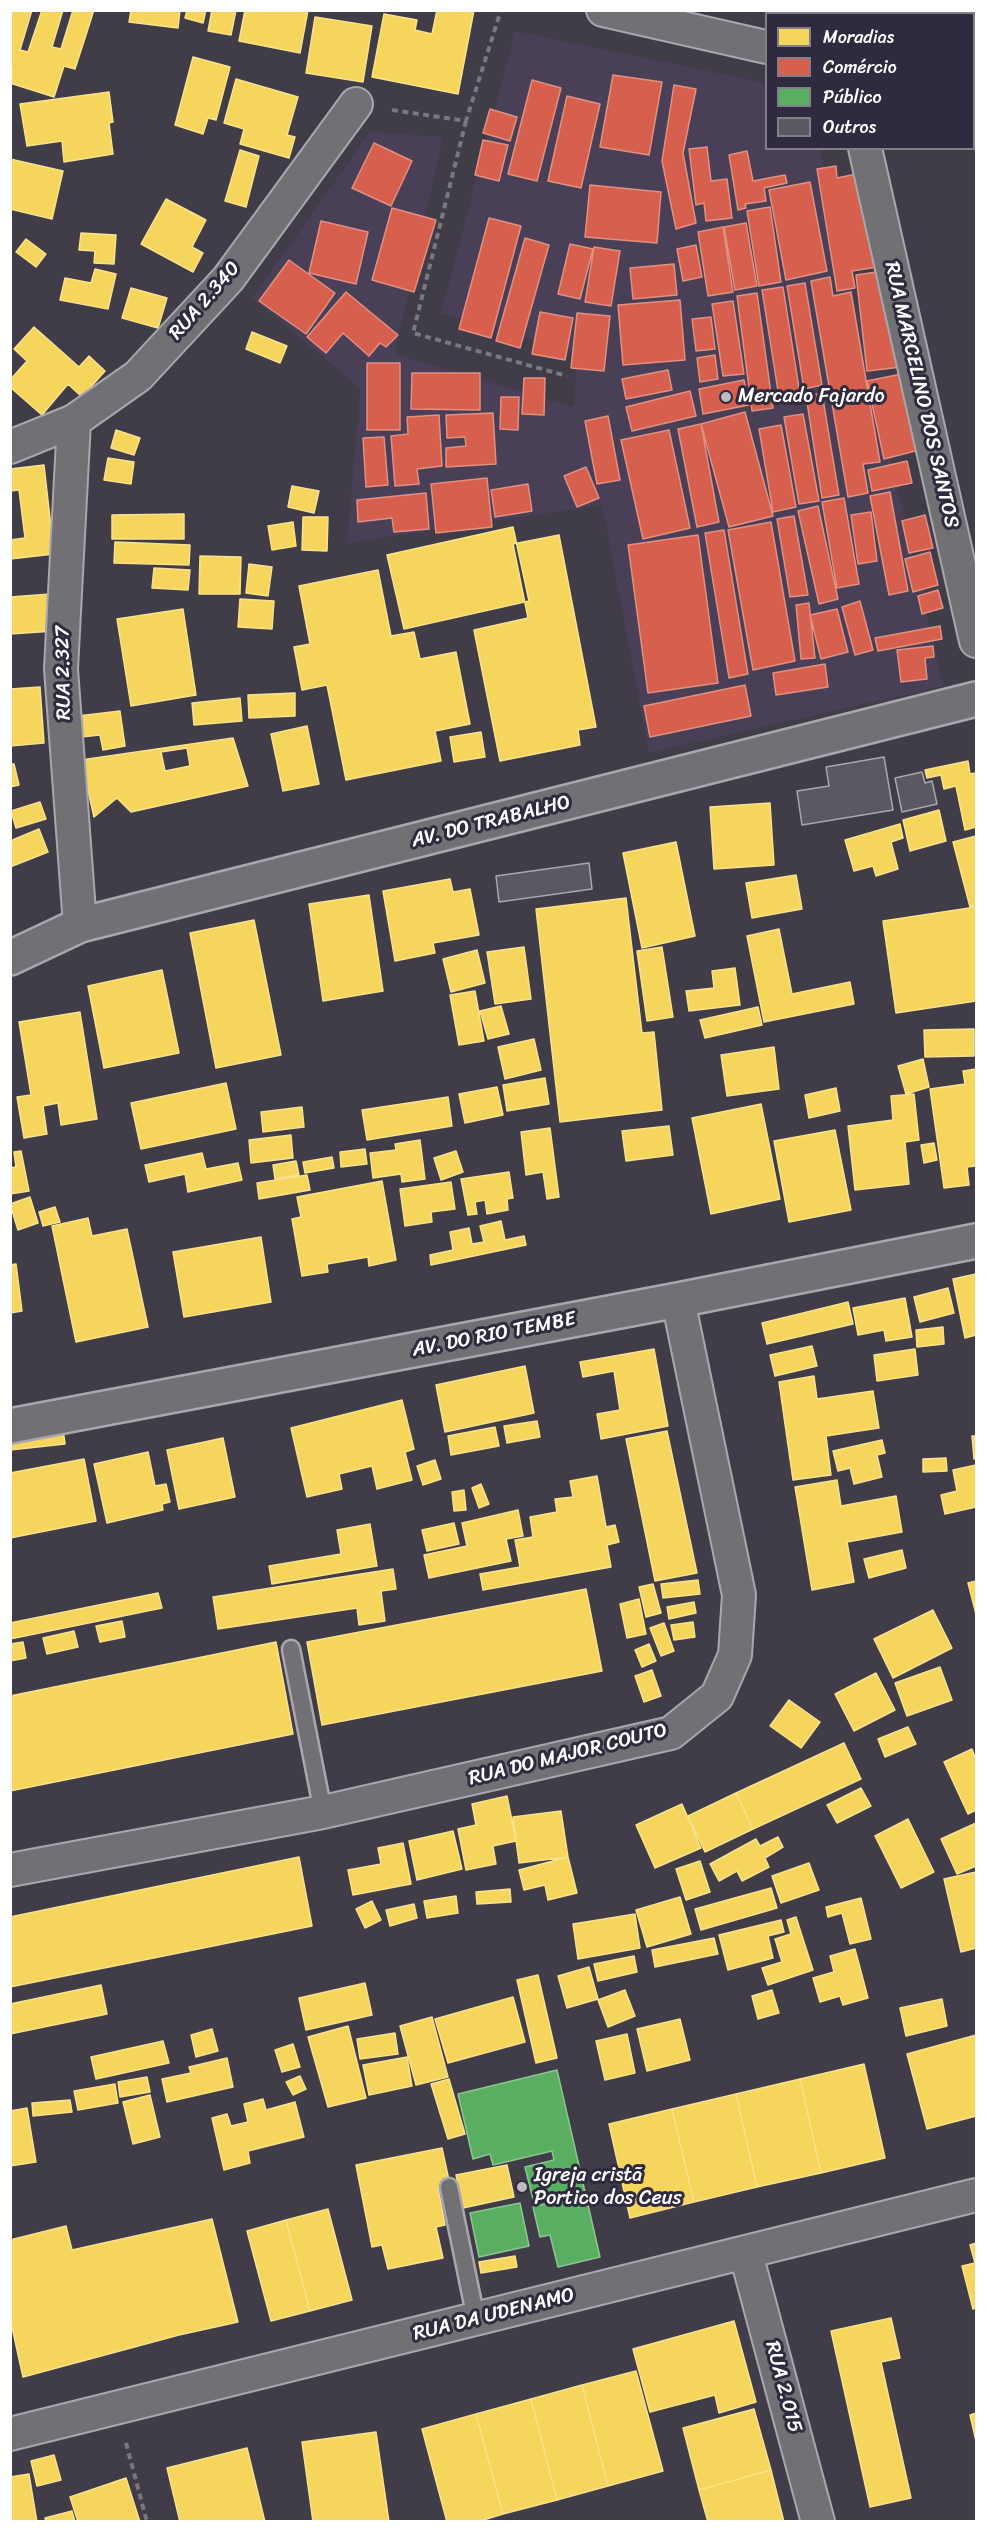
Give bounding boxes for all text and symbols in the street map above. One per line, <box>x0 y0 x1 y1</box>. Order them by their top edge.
legend <box>765 12 975 150</box>
text: Moradias <box>823 21 894 53</box>
text: Comércio <box>823 51 897 83</box>
text: Público <box>823 81 882 113</box>
text: Outros <box>823 111 876 143</box>
street label: RUA 2.340 <box>164 257 246 345</box>
street label: RUA MARCELINO DOS SANTOS <box>879 259 963 531</box>
place label: Mercado Fajardo <box>738 385 885 409</box>
marker: Mercado Fajardo <box>719 390 733 404</box>
street label: RUA 2.327 <box>51 626 77 720</box>
street label: AV. DO TRABALHO <box>409 791 573 853</box>
street label: AV. DO RIO TEMBE <box>410 1307 578 1363</box>
street label: RUA DO MAJOR COUTO <box>466 1719 670 1791</box>
place label: Igreja cristã Portico dos Ceus <box>534 2164 682 2211</box>
marker: Igreja cristã Portico dos Ceus <box>515 2180 529 2194</box>
street label: RUA DA UDENAMO <box>411 2283 577 2347</box>
street label: RUA 2.015 <box>759 2339 807 2435</box>

